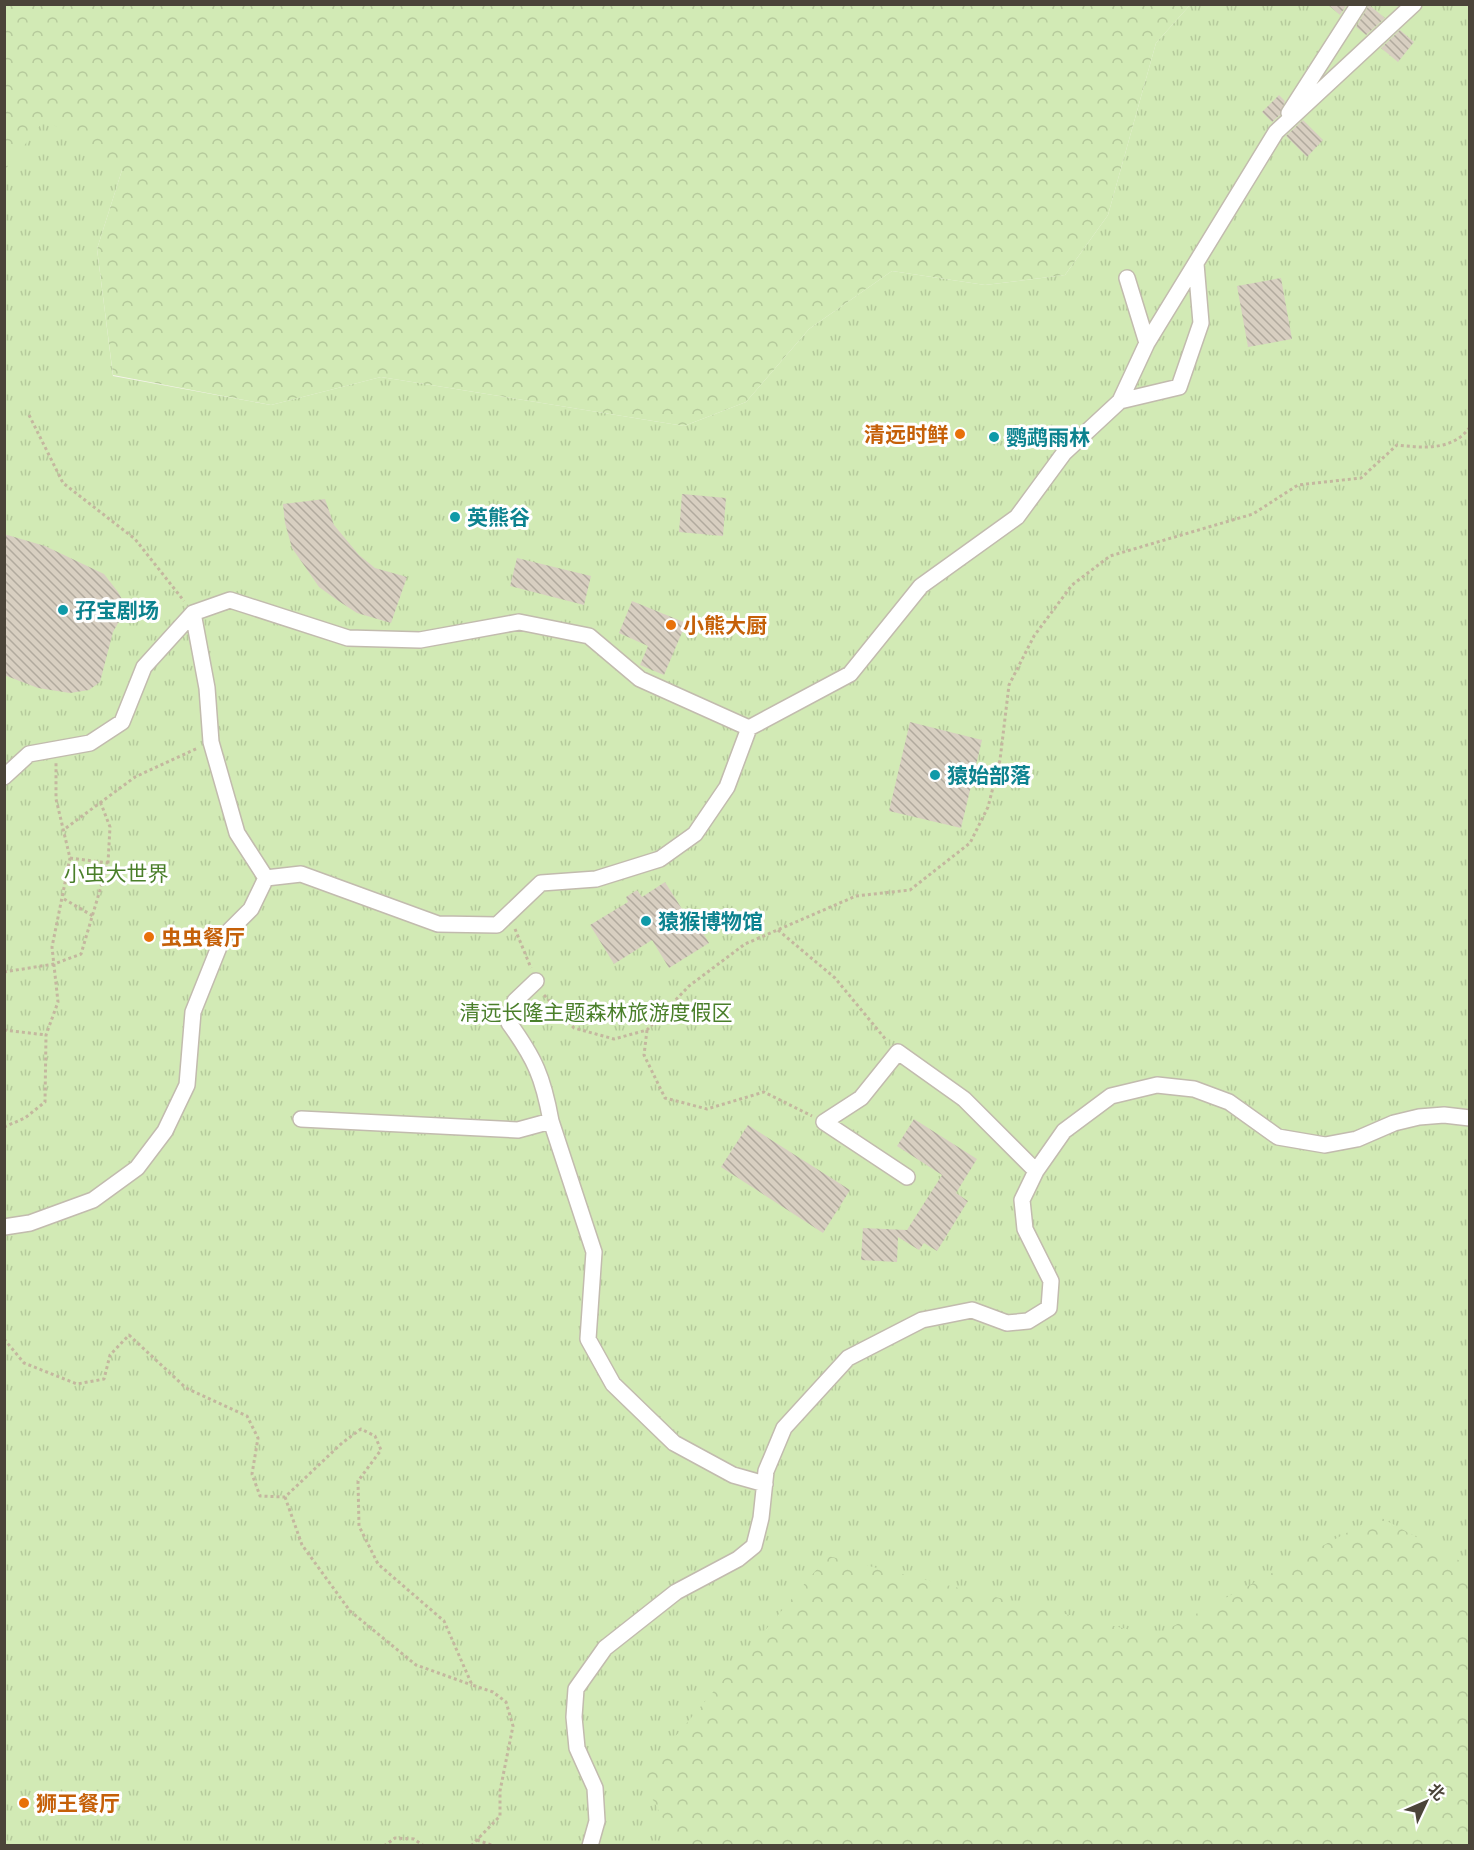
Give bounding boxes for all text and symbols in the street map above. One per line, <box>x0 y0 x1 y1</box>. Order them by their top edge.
place label: 清远时鲜 <box>864 421 948 447</box>
place label: 鹦鹉雨林 <box>1006 424 1090 450</box>
marker: 清远时鲜 <box>953 427 967 441</box>
marker: 鹦鹉雨林 <box>987 430 1001 444</box>
place label: 英熊谷 <box>467 504 530 530</box>
marker: 英熊谷 <box>448 510 462 524</box>
place label: 孖宝剧场 <box>75 597 159 623</box>
marker: 孖宝剧场 <box>56 603 70 617</box>
place label: 小熊大厨 <box>683 612 767 638</box>
marker: 小熊大厨 <box>664 618 678 632</box>
place label: 猿始部落 <box>947 762 1031 788</box>
marker: 猿始部落 <box>928 768 942 782</box>
park label: 小虫大世界 <box>64 860 169 886</box>
place label: 猿猴博物馆 <box>658 908 763 934</box>
marker: 猿猴博物馆 <box>639 914 653 928</box>
place label: 虫虫餐厅 <box>161 924 245 950</box>
marker: 虫虫餐厅 <box>142 930 156 944</box>
park label: 清远长隆主题森林旅游度假区 <box>460 999 733 1025</box>
north arrow <box>1396 1772 1456 1832</box>
text: 北 <box>1424 1779 1450 1804</box>
place label: 狮王餐厅 <box>36 1790 120 1816</box>
marker: 狮王餐厅 <box>17 1796 31 1810</box>

